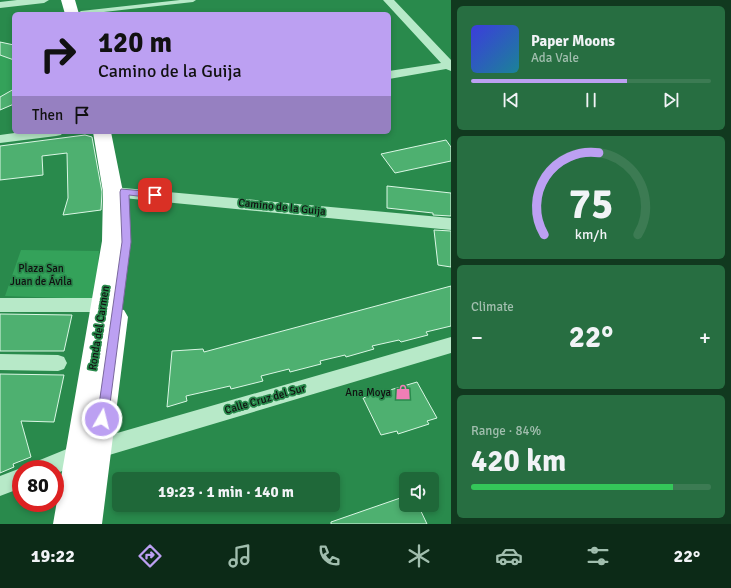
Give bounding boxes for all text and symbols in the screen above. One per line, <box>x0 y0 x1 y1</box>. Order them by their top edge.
text: 120 m <box>98 26 172 60</box>
icon: right <box>32 28 84 80</box>
text: Paper Moons <box>531 32 615 50</box>
text: Ada Vale <box>531 50 579 66</box>
text: Camino de la Guija <box>98 60 242 82</box>
icon: previous <box>500 89 522 111</box>
icon: pause <box>580 89 602 111</box>
icon: next <box>660 89 682 111</box>
icon: arrive <box>71 104 93 126</box>
text: Then <box>32 106 63 124</box>
pin <box>138 178 172 212</box>
text: 75 <box>569 179 613 230</box>
icon: arrive <box>144 184 166 206</box>
street label: Camino de la Guija <box>238 196 327 218</box>
text: km/h <box>575 226 607 243</box>
park label: Plaza San Juan de Ávila <box>10 262 72 288</box>
street label: Ronda del Carmen <box>86 285 112 371</box>
text: Climate <box>471 299 514 315</box>
text: 22° <box>569 319 613 356</box>
text: − <box>471 324 483 351</box>
text: + <box>699 324 711 351</box>
street label: Calle Cruz del Sur <box>223 381 307 417</box>
shop icon: Ana Moya <box>394 383 412 401</box>
place label: Ana Moya <box>345 386 391 399</box>
position arrow <box>81 398 123 440</box>
text: Range · 84% <box>471 423 541 439</box>
text: 420 km <box>471 443 566 480</box>
speed limit sign: 80 <box>12 460 64 512</box>
map controls <box>399 472 439 512</box>
button: sound <box>399 472 439 512</box>
text: 19:23 · 1 min · 140 m <box>158 483 294 501</box>
icon: directions <box>136 542 164 570</box>
icon: music <box>226 542 254 570</box>
icon: phone <box>315 542 343 570</box>
icon: climate <box>405 542 433 570</box>
icon: car <box>495 542 523 570</box>
icon: filters <box>584 542 612 570</box>
text: 19:22 <box>31 545 75 567</box>
text: 22° <box>674 545 700 567</box>

